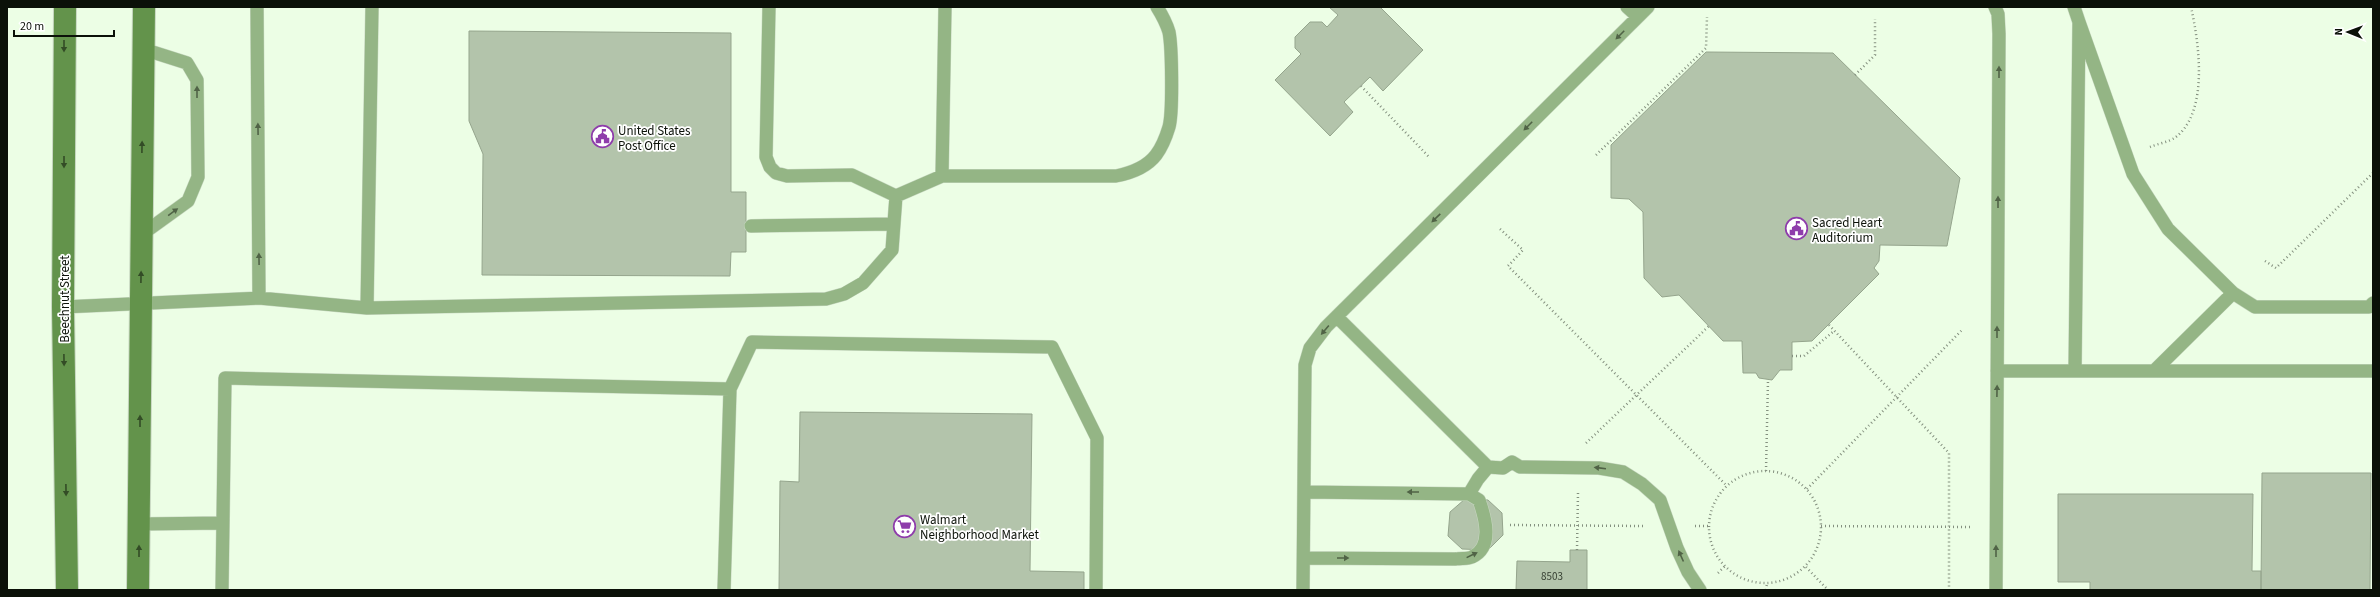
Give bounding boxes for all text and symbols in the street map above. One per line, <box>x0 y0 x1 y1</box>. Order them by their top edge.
scale bar <box>14 12 114 38</box>
north arrow <box>2328 12 2368 52</box>
text: 20 m <box>20 18 44 35</box>
text: N <box>2331 28 2346 36</box>
one-way arrow <box>1615 30 1625 39</box>
one-way arrow <box>61 40 67 53</box>
one-way arrow <box>1996 65 2002 78</box>
one-way arrow <box>194 85 200 98</box>
one-way arrow <box>1523 121 1533 131</box>
one-way arrow <box>255 122 261 135</box>
place label: United States Post Office <box>618 122 691 155</box>
public building icon: United States Post Office <box>590 124 616 150</box>
one-way arrow <box>139 140 145 153</box>
one-way arrow <box>61 156 67 169</box>
one-way arrow <box>1995 195 2001 208</box>
one-way arrow <box>167 208 178 216</box>
one-way arrow <box>1431 213 1441 223</box>
place label: Sacred Heart Auditorium <box>1812 214 1883 247</box>
public building icon: Sacred Heart Auditorium <box>1784 216 1810 242</box>
one-way arrow <box>256 252 262 265</box>
street label: Beechnut Street <box>56 255 74 343</box>
one-way arrow <box>138 270 144 283</box>
one-way arrow <box>1320 324 1329 335</box>
one-way arrow <box>1994 325 2000 338</box>
one-way arrow <box>61 354 67 367</box>
one-way arrow <box>1994 384 2000 397</box>
one-way arrow <box>136 415 143 427</box>
one-way arrow <box>1594 465 1606 471</box>
one-way arrow <box>63 484 69 497</box>
one-way arrow <box>1406 489 1419 495</box>
place label: Walmart Neighborhood Market <box>920 511 1039 544</box>
supermarket icon: Walmart Neighborhood Market <box>892 513 918 539</box>
one-way arrow <box>136 544 142 557</box>
one-way arrow <box>1993 544 1999 557</box>
one-way arrow <box>1678 550 1684 562</box>
one-way arrow <box>1466 552 1478 558</box>
one-way arrow <box>1337 555 1350 561</box>
house number: 8503 <box>1541 569 1563 584</box>

